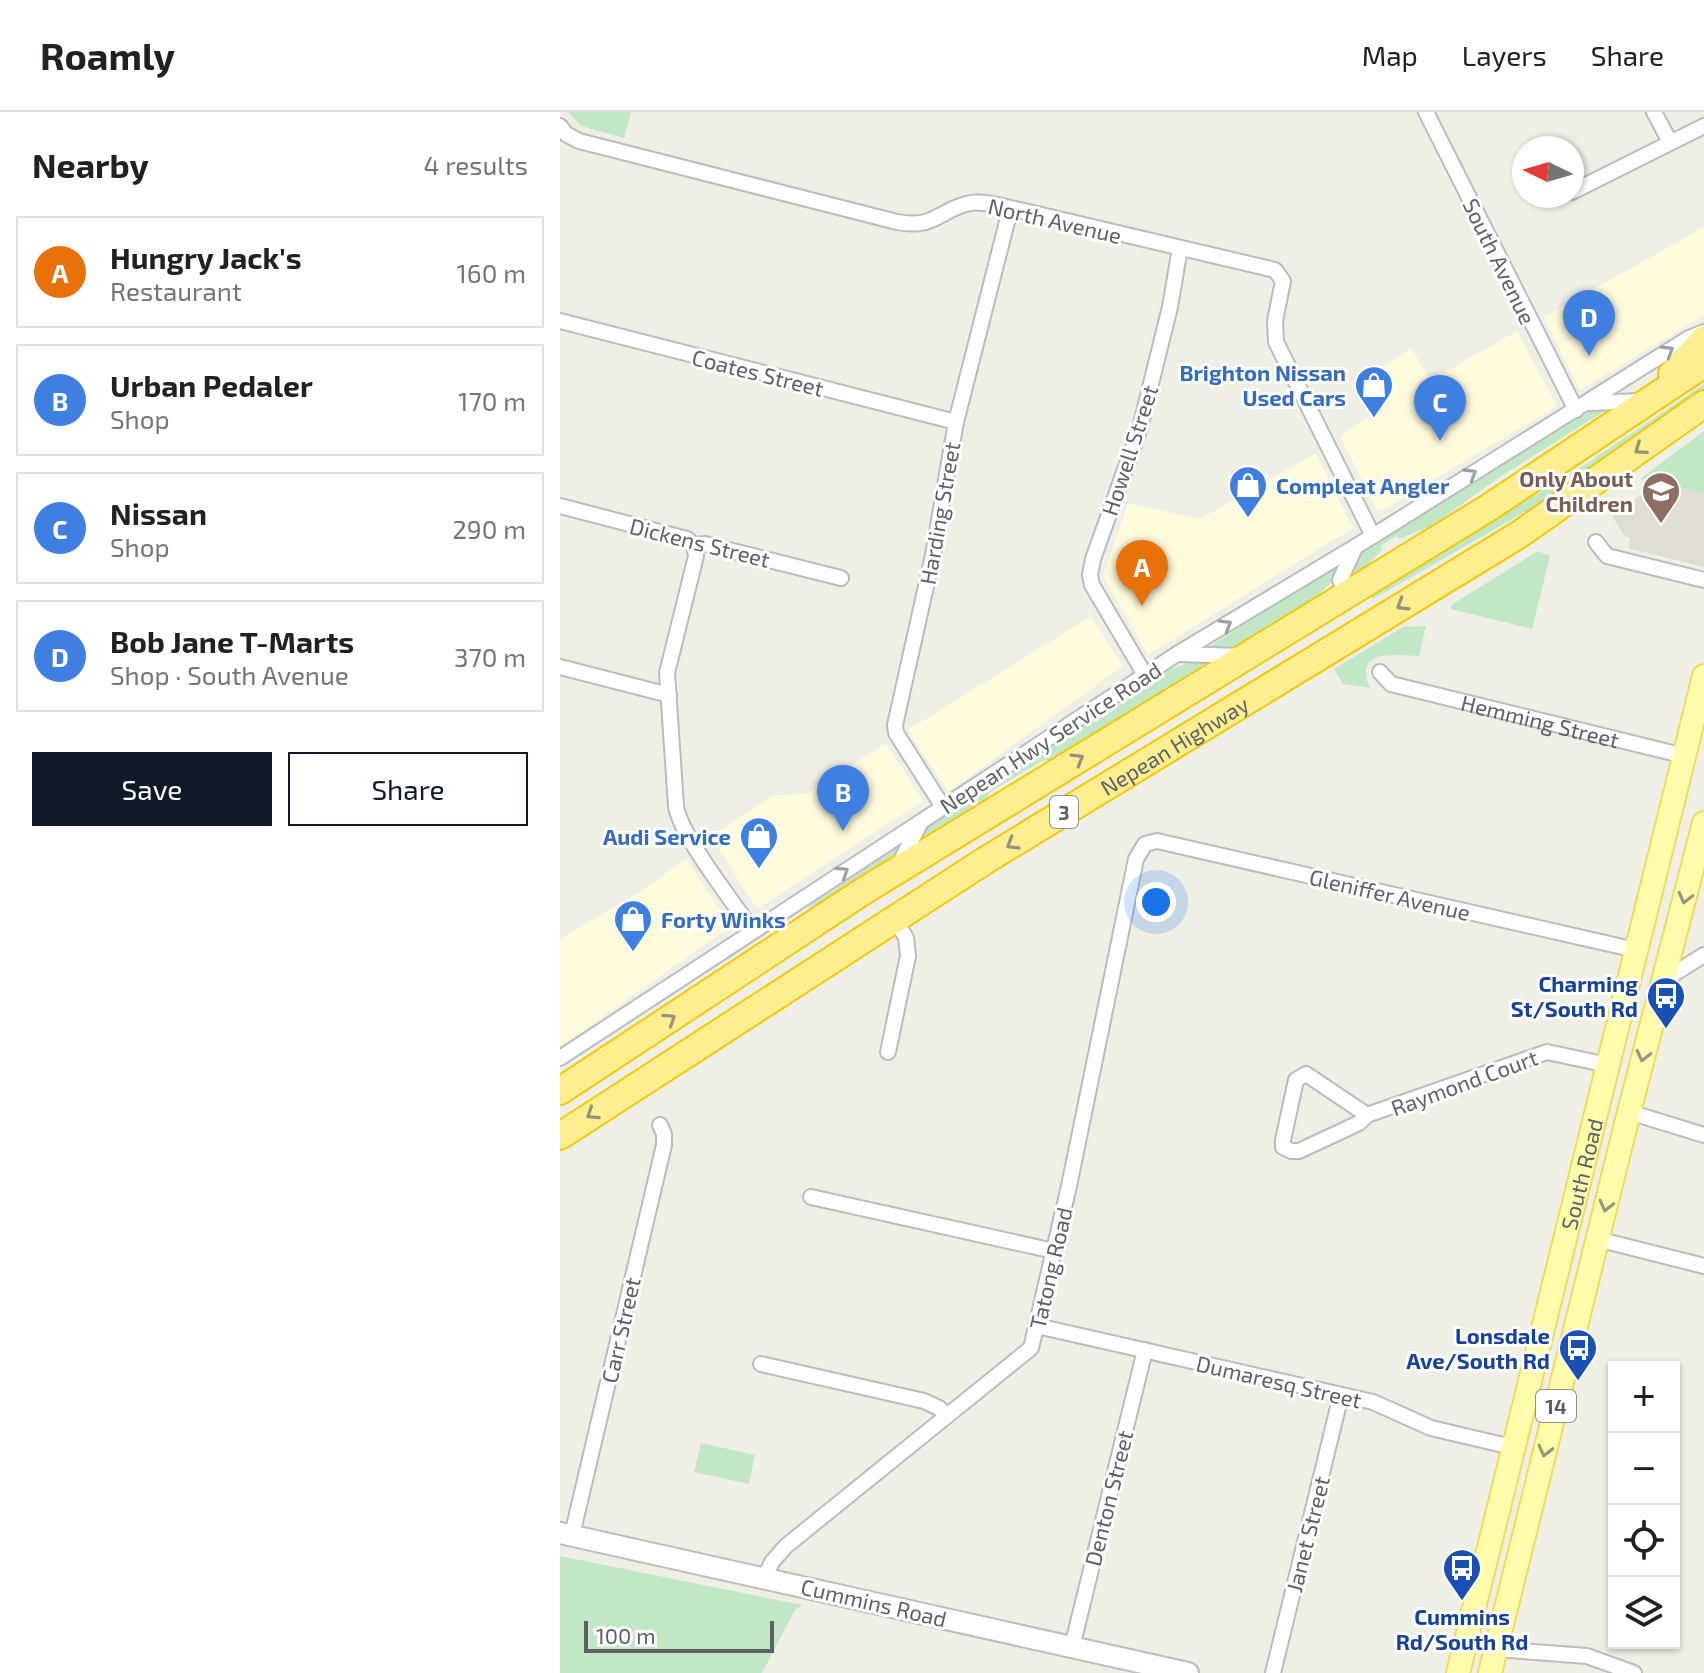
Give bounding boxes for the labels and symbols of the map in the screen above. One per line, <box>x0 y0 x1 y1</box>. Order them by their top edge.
north arrow <box>1512 136 1584 208</box>
street label: North Avenue <box>986 192 1124 248</box>
street label: South Avenue <box>1458 194 1542 328</box>
pin: D <box>1563 290 1615 356</box>
street label: Coates Street <box>690 343 826 401</box>
one-way arrow <box>1659 345 1674 360</box>
place label: Brighton Nissan Used Cars <box>1179 359 1346 410</box>
shop icon: Brighton Nissan Used Cars <box>1353 364 1395 419</box>
pin: C <box>1414 375 1466 441</box>
street label: Howell Street <box>1096 382 1162 518</box>
one-way arrow <box>1635 439 1649 454</box>
street label: Harding Street <box>914 440 964 586</box>
shop icon: Compleat Angler <box>1227 464 1269 519</box>
place label: Only About Children <box>1519 465 1633 516</box>
one-way arrow <box>1462 468 1477 483</box>
school or university icon: Only About Children <box>1640 470 1682 525</box>
place label: Compleat Angler <box>1276 472 1450 498</box>
street label: Dickens Street <box>627 512 773 572</box>
pin: A <box>1116 540 1168 606</box>
one-way arrow <box>1396 595 1411 610</box>
one-way arrow <box>1217 619 1232 635</box>
street label: Nepean Hwy Service Road <box>934 656 1166 818</box>
street label: Hemming Street <box>1459 689 1622 752</box>
street label: Nepean Highway <box>1095 690 1253 800</box>
one-way arrow <box>1069 753 1084 768</box>
pin: B <box>817 765 869 831</box>
road number: 3 <box>1050 796 1078 828</box>
shop icon: Audi Service <box>738 815 780 870</box>
place label: Audi Service <box>603 823 731 849</box>
one-way arrow <box>1006 834 1021 849</box>
street label: Gleniffer Avenue <box>1307 863 1473 925</box>
one-way arrow <box>834 867 849 882</box>
your location <box>1136 882 1176 922</box>
one-way arrow <box>1678 891 1695 905</box>
shop icon: Forty Winks <box>612 898 654 953</box>
place label: Forty Winks <box>661 906 786 933</box>
place label: Charming St/South Rd <box>1511 970 1638 1021</box>
bus stop icon: Charming St/South Rd <box>1645 975 1687 1030</box>
one-way arrow <box>661 1014 675 1029</box>
street label: Raymond Court <box>1387 1043 1541 1121</box>
one-way arrow <box>1636 1048 1653 1062</box>
one-way arrow <box>587 1105 601 1120</box>
street label: South Road <box>1555 1115 1607 1233</box>
one-way arrow <box>1598 1198 1615 1212</box>
street label: Tatong Road <box>1023 1205 1077 1331</box>
street label: Carr Street <box>595 1275 645 1385</box>
place label: Lonsdale Ave/South Rd <box>1406 1322 1550 1373</box>
bus stop icon: Lonsdale Ave/South Rd <box>1557 1327 1599 1382</box>
street label: Dumaresq Street <box>1194 1349 1364 1413</box>
road number: 14 <box>1536 1390 1576 1422</box>
street label: Denton Street <box>1079 1427 1137 1569</box>
one-way arrow <box>1538 1444 1555 1457</box>
street label: Janet Street <box>1280 1473 1334 1595</box>
bus stop icon: Cummins Rd/South Rd <box>1441 1547 1483 1602</box>
street label: Cummins Road <box>799 1573 949 1631</box>
place label: Cummins Rd/South Rd <box>1396 1603 1528 1654</box>
scale bar <box>584 1617 774 1653</box>

